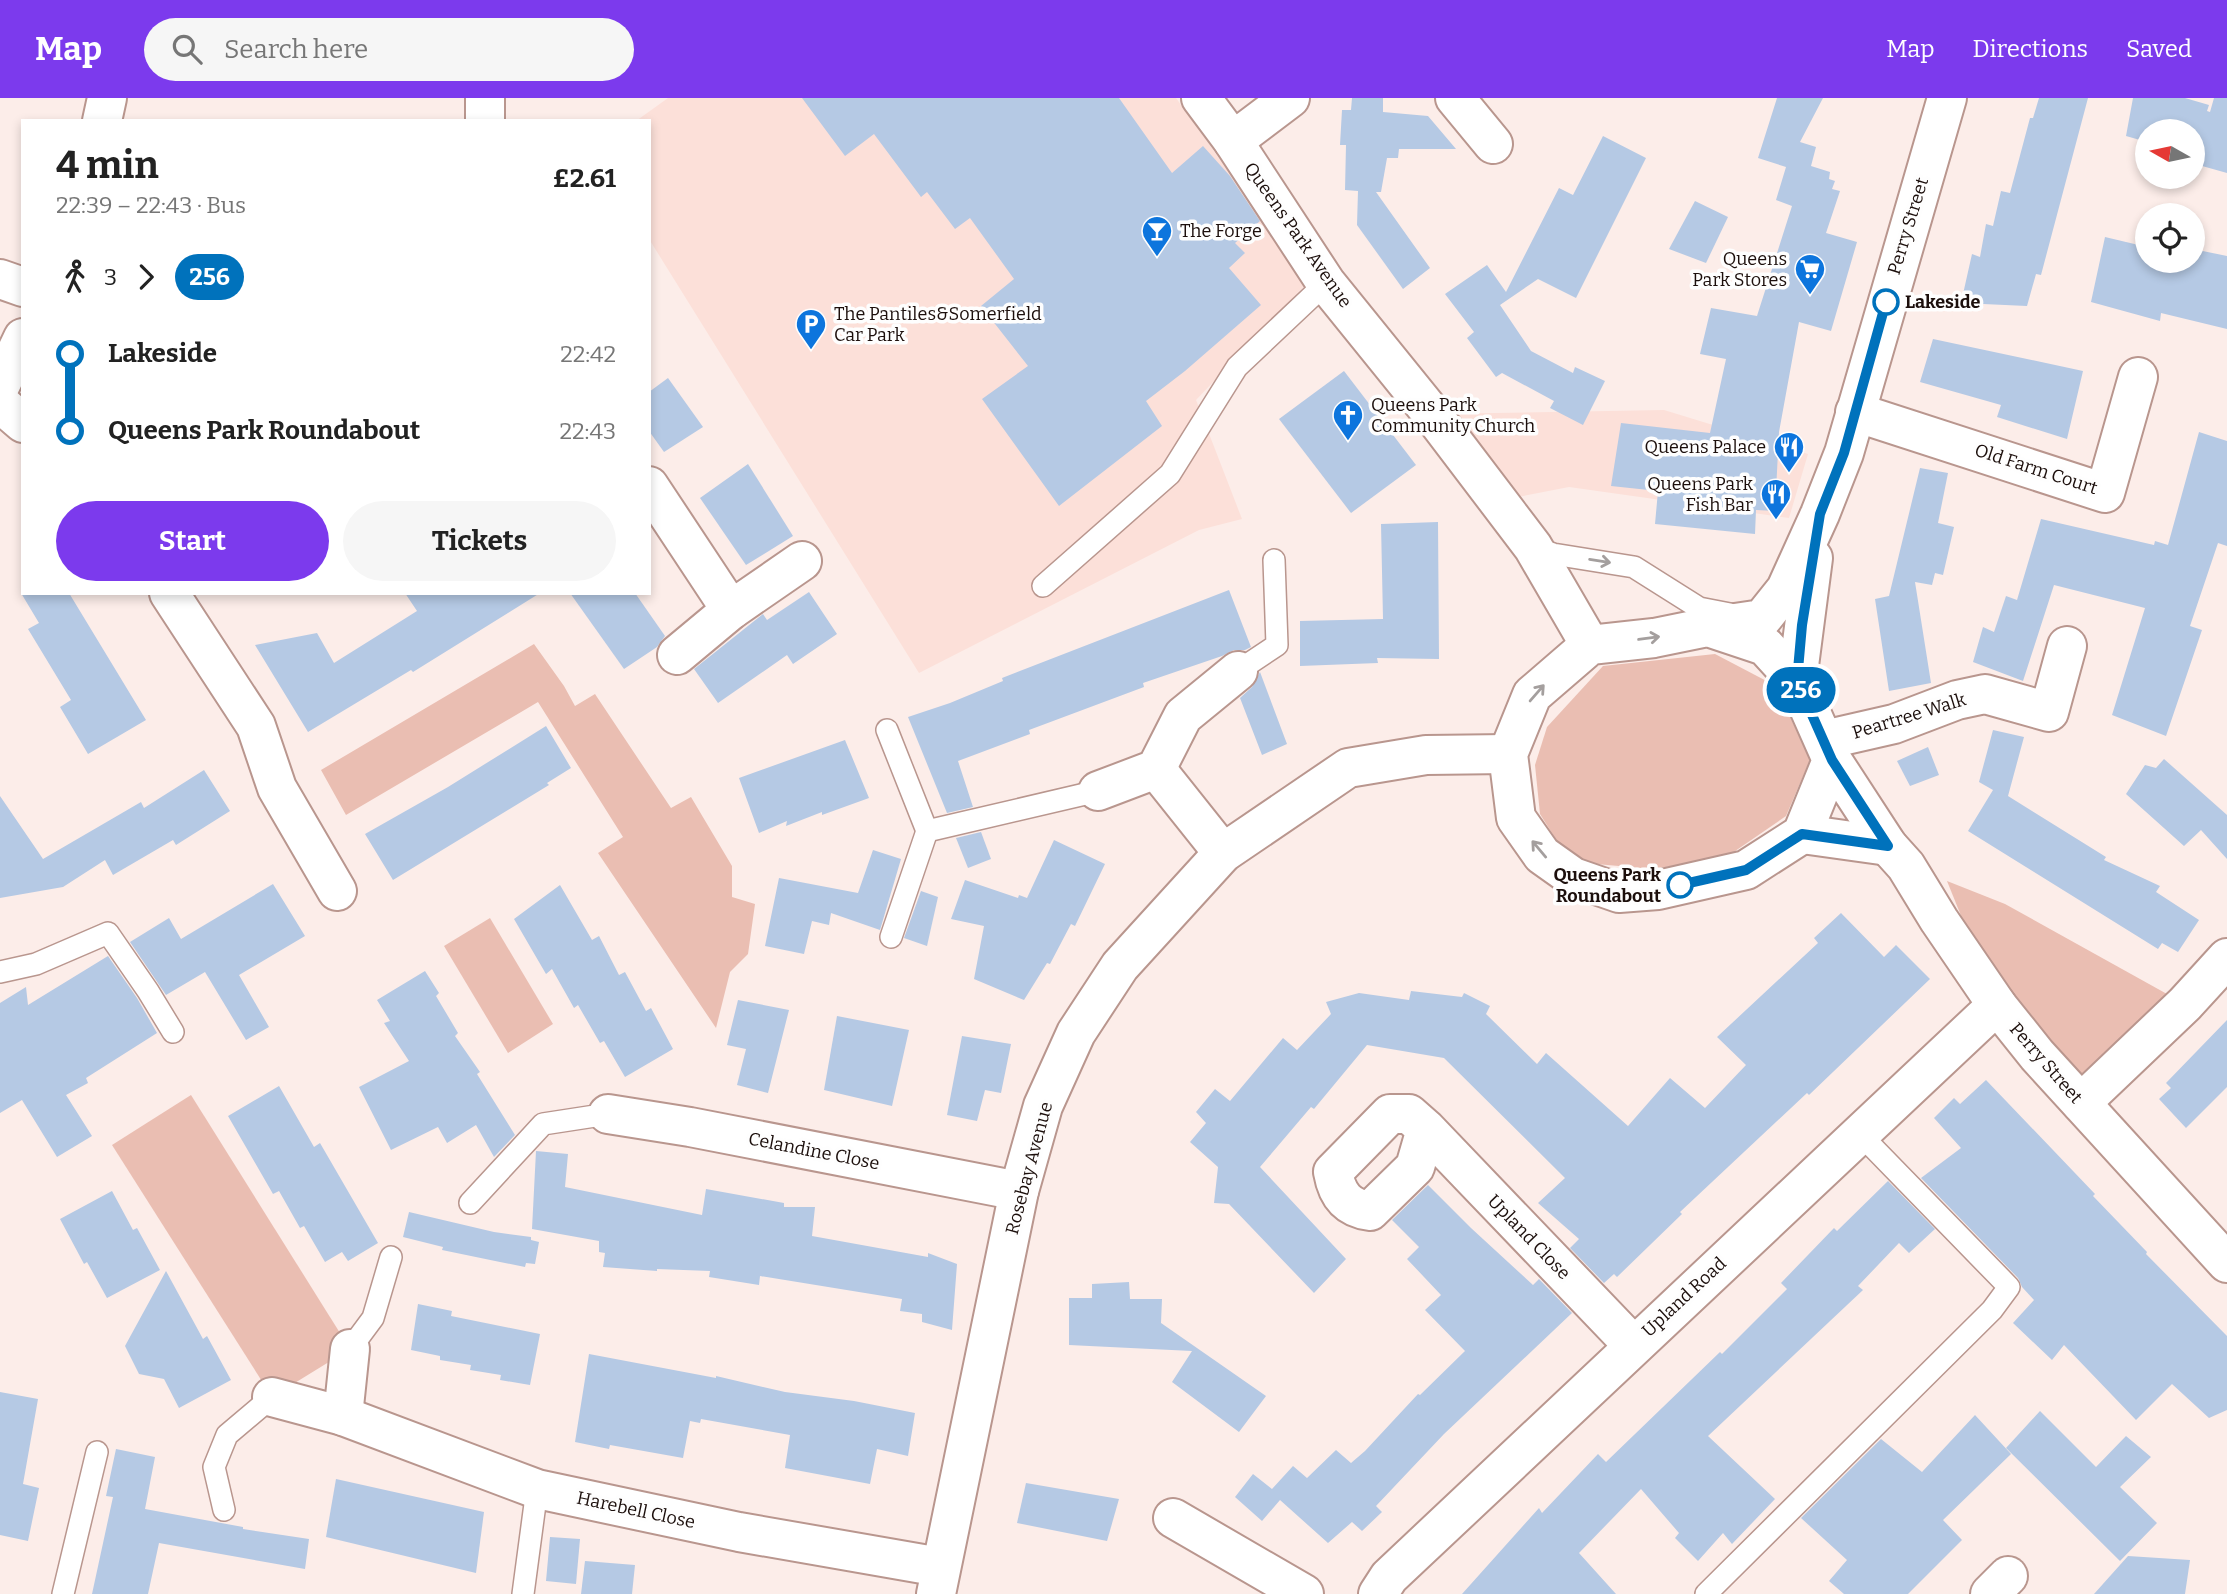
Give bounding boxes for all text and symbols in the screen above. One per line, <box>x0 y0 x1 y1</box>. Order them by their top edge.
search box <box>144 18 634 81</box>
text: Map <box>35 29 102 69</box>
icon: search <box>168 30 206 68</box>
text: Search here <box>224 34 368 65</box>
text: Map <box>1886 35 1935 63</box>
text: Directions <box>1973 35 2088 63</box>
text: Saved <box>2126 35 2192 63</box>
north arrow <box>2135 119 2205 189</box>
map controls <box>2135 119 2205 273</box>
text: 4 min <box>56 142 159 188</box>
street label: Queens Park Avenue <box>1239 158 1357 312</box>
text: £2.61 <box>553 163 616 194</box>
street label: Perry Street <box>1883 174 1933 277</box>
text: 22:39 – 22:43 · Bus <box>56 191 246 219</box>
button: locate <box>2135 203 2205 273</box>
bar icon: The Forge <box>1140 214 1174 258</box>
place label: The Forge <box>1180 220 1262 242</box>
place label: Queens Park Stores <box>1692 248 1787 291</box>
supermarket icon: Queens Park Stores <box>1793 252 1827 296</box>
icon: walk <box>56 258 94 296</box>
icon: forward <box>127 258 165 296</box>
text: 3 <box>104 263 117 291</box>
text: 256 <box>189 263 230 291</box>
marker: Lakeside <box>1873 289 1899 315</box>
place label: Lakeside <box>1905 291 1981 313</box>
place label: The Pantiles&Somerfield Car Park <box>834 303 1042 346</box>
parking icon: The Pantiles&Somerfield Car Park <box>794 307 828 351</box>
text: Lakeside <box>108 338 217 369</box>
text: 22:42 <box>560 340 616 368</box>
place label: Queens Park Community Church <box>1371 394 1535 437</box>
church icon: Queens Park Community Church <box>1331 398 1365 442</box>
text: Queens Park Roundabout <box>108 415 420 446</box>
text: 22:43 <box>560 417 616 445</box>
restaurant icon: Queens Palace <box>1772 430 1806 474</box>
place label: Queens Palace <box>1644 436 1766 458</box>
street label: Old Farm Court <box>1972 439 2101 499</box>
place label: Queens Park Fish Bar <box>1647 473 1754 516</box>
restaurant icon: Queens Park Fish Bar <box>1759 477 1793 521</box>
button: Start <box>56 501 329 581</box>
button: Tickets <box>343 501 616 581</box>
one-way arrow <box>1588 555 1610 568</box>
one-way arrow <box>1637 632 1660 645</box>
line badge: 256 <box>1761 667 1841 713</box>
text: 256 <box>1781 676 1821 704</box>
one-way arrow <box>1528 684 1544 702</box>
street label: Peartree Walk <box>1850 688 1969 744</box>
one-way arrow <box>1532 840 1548 858</box>
place label: Queens Park Roundabout <box>1553 864 1661 907</box>
marker: Queens Park Roundabout <box>1667 872 1693 898</box>
street label: Perry Street <box>2005 1018 2087 1108</box>
street label: Rosebay Avenue <box>1001 1099 1057 1237</box>
street label: Celandine Close <box>747 1128 881 1174</box>
street label: Upland Close <box>1483 1190 1575 1284</box>
street label: Upland Road <box>1637 1252 1731 1342</box>
street label: Harebell Close <box>575 1487 697 1533</box>

